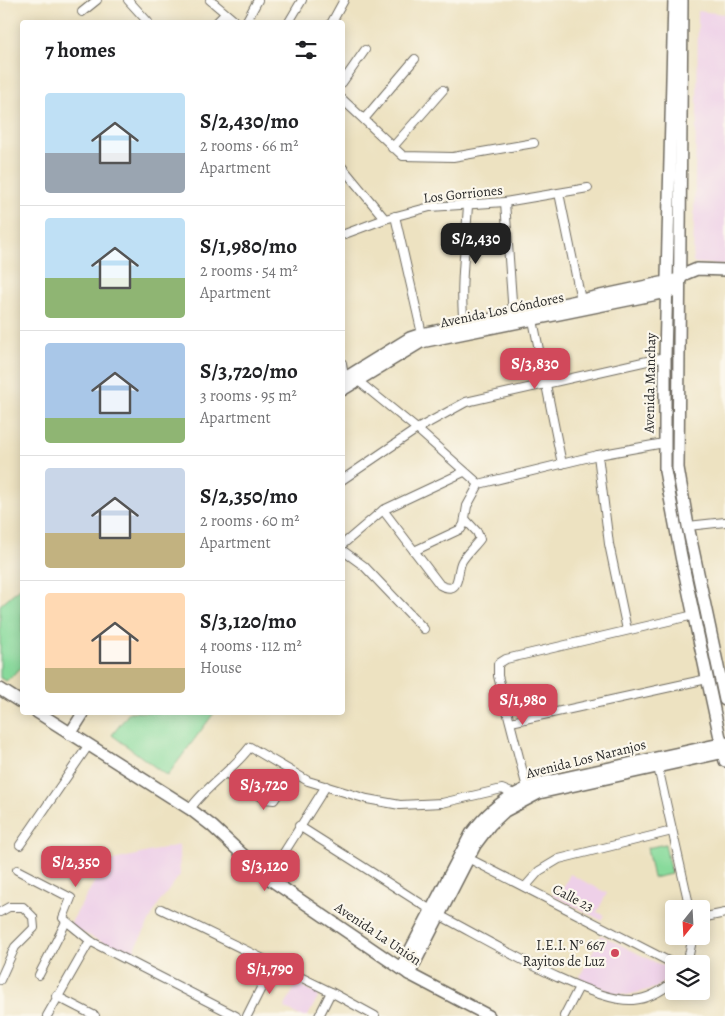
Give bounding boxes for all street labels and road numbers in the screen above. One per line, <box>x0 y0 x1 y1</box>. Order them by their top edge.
street label: Los Gorriones <box>422 180 504 208</box>
street label: Avenida Los Cóndores <box>438 288 566 333</box>
street label: Avenida Manchay <box>640 332 660 434</box>
street label: Avenida Los Naranjos <box>523 735 648 783</box>
street label: Calle 23 <box>549 880 597 916</box>
street label: Avenida La Unión <box>330 897 425 970</box>

